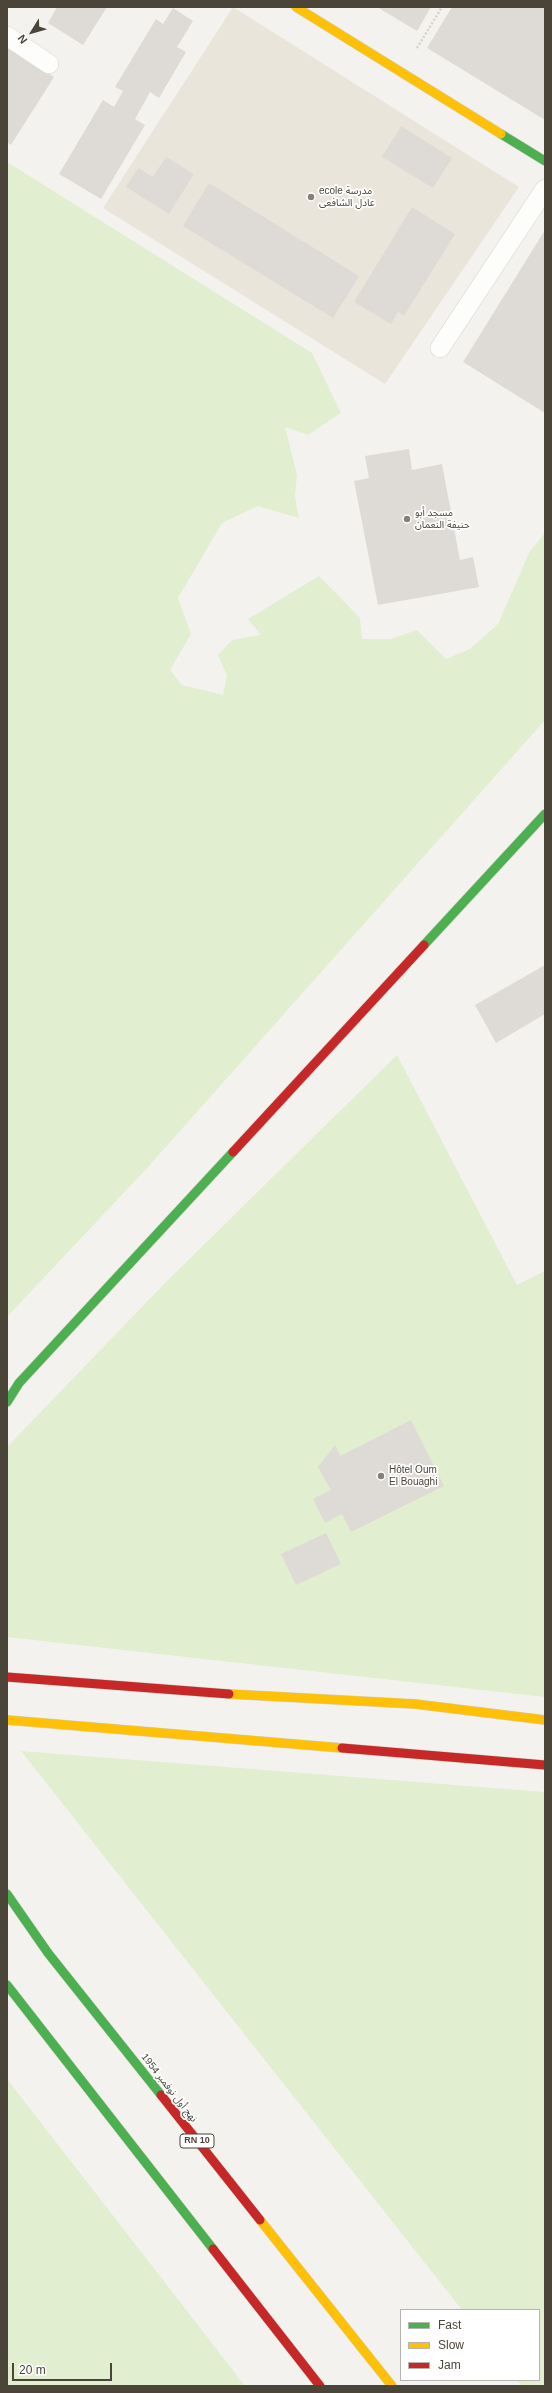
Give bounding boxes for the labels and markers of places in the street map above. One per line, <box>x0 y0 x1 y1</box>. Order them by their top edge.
place label: ecole مدرسة عادل الشافعى <box>319 185 375 208</box>
marker: ecole مدرسة عادل الشافعى <box>306 192 316 202</box>
place label: مسجد أبو حنيفة النعمان <box>415 507 470 530</box>
marker: مسجد أبو حنيفة النعمان <box>402 514 412 524</box>
place label: Hôtel Oum El Bouaghi <box>389 1464 437 1488</box>
marker: Hôtel Oum El Bouaghi <box>376 1471 386 1481</box>

